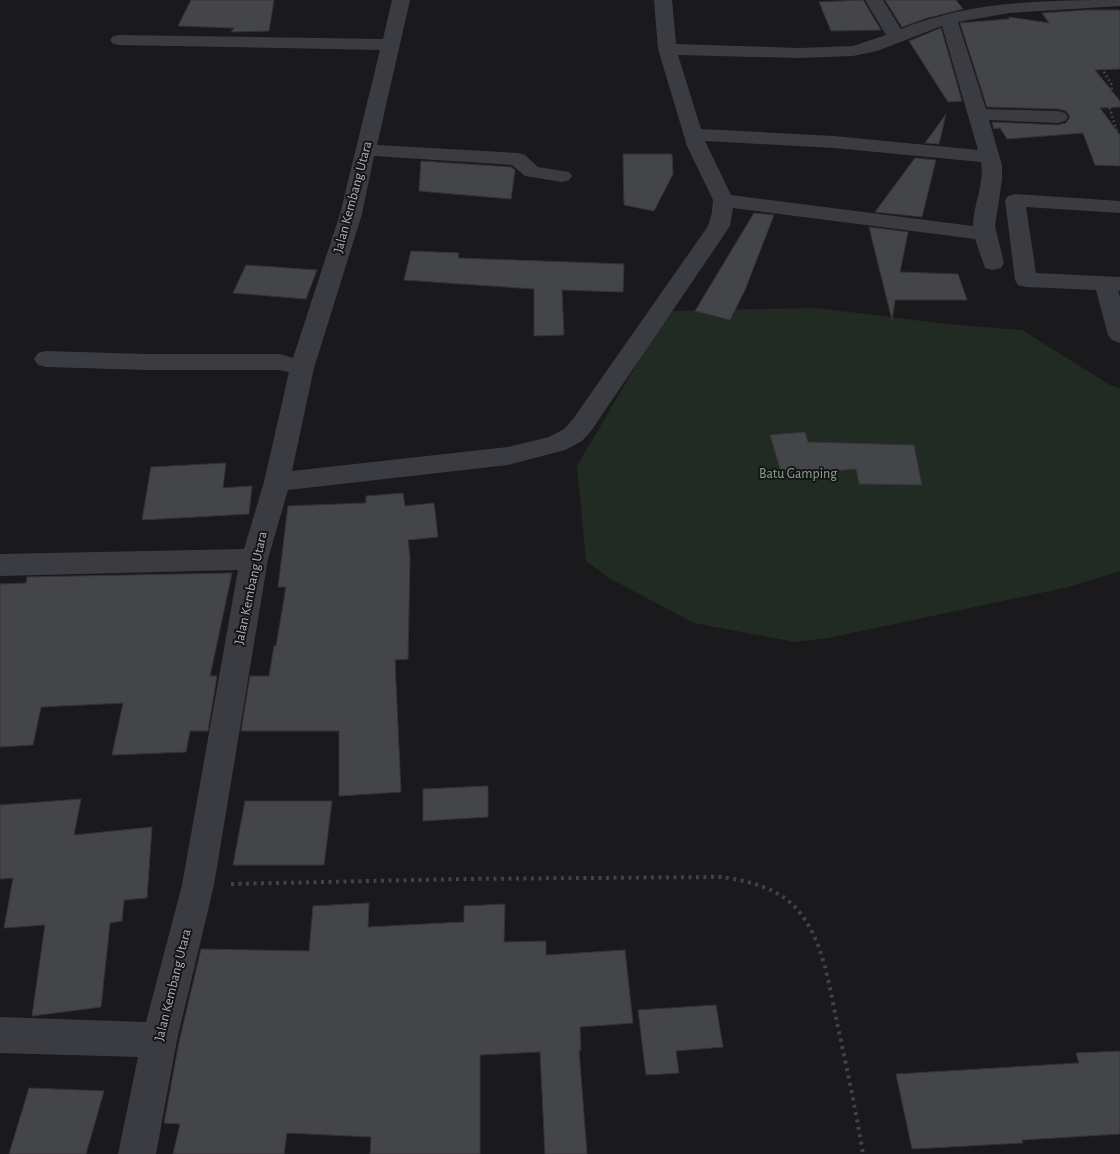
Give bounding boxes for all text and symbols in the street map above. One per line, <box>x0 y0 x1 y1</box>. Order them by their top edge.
street label: Jalan Kembang Utara <box>331 139 375 254</box>
park label: Batu Gamping <box>759 467 837 481</box>
street label: Jalan Kembang Utara <box>232 530 270 646</box>
street label: Jalan Kembang Utara <box>152 927 194 1043</box>

